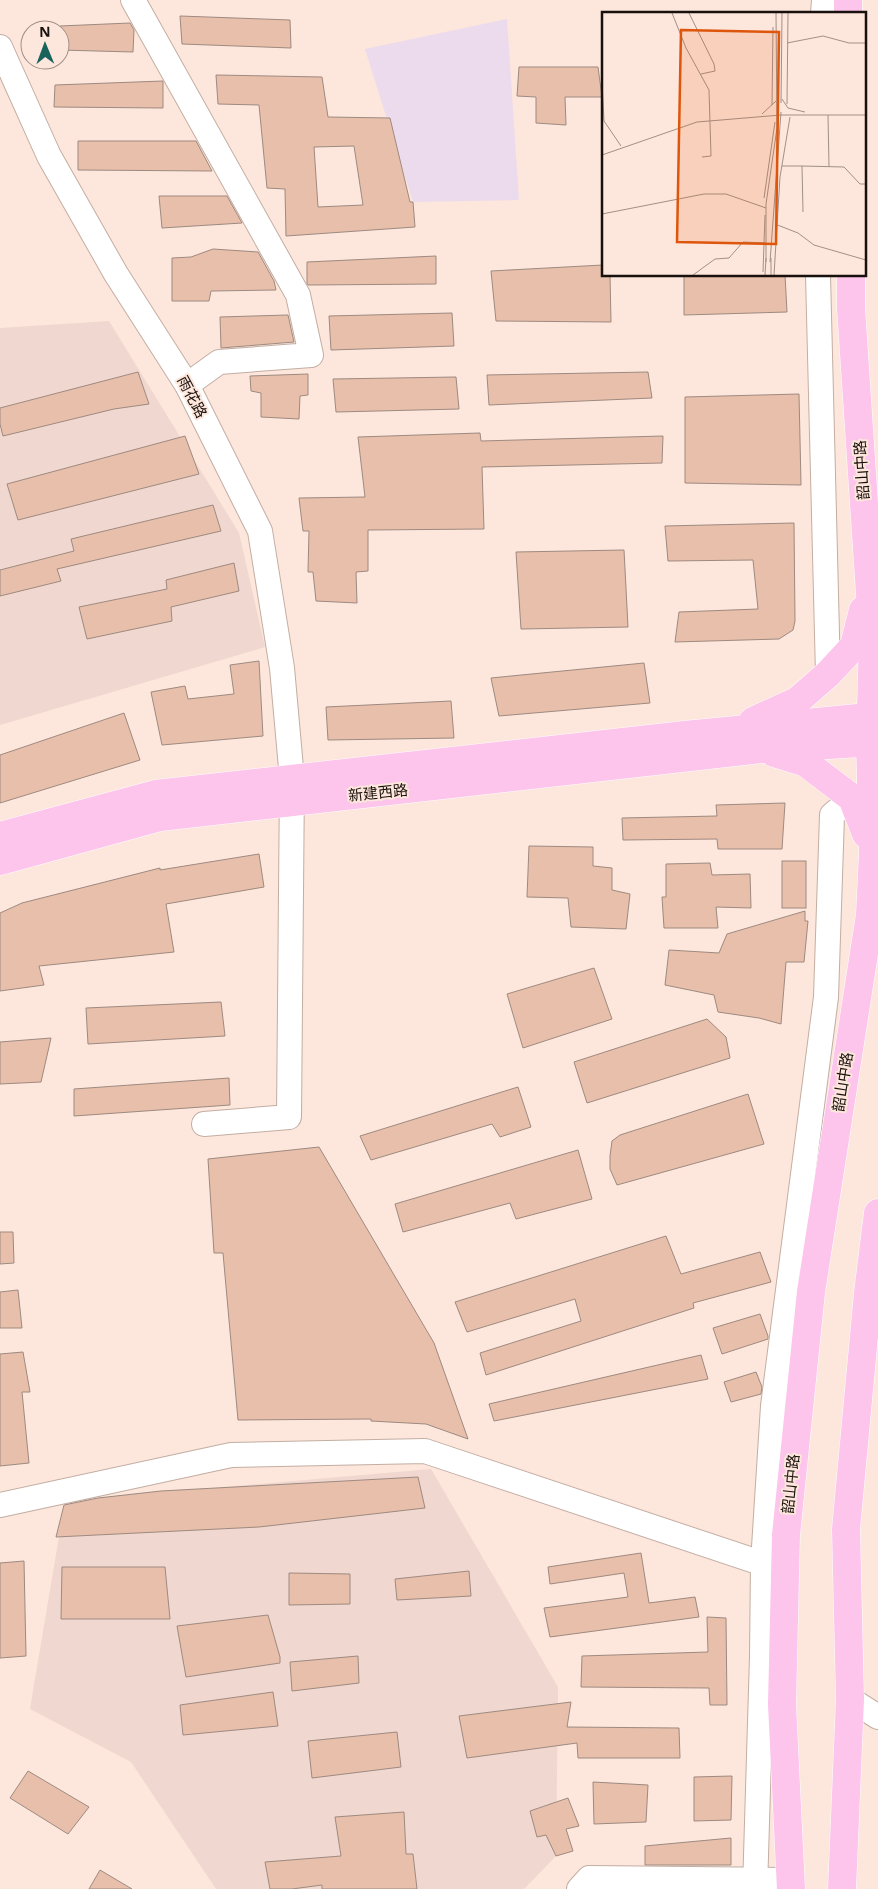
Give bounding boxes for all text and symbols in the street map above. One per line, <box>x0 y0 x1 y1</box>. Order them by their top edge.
inset map <box>602 12 866 276</box>
north arrow <box>20 20 70 70</box>
text: N <box>39 22 51 41</box>
street label: 雨花路 <box>173 372 212 421</box>
street label: 韶山中路 <box>849 439 873 501</box>
street label: 新建西路 <box>347 779 409 805</box>
street label: 韶山中路 <box>827 1051 857 1113</box>
street label: 韶山中路 <box>777 1453 803 1515</box>

